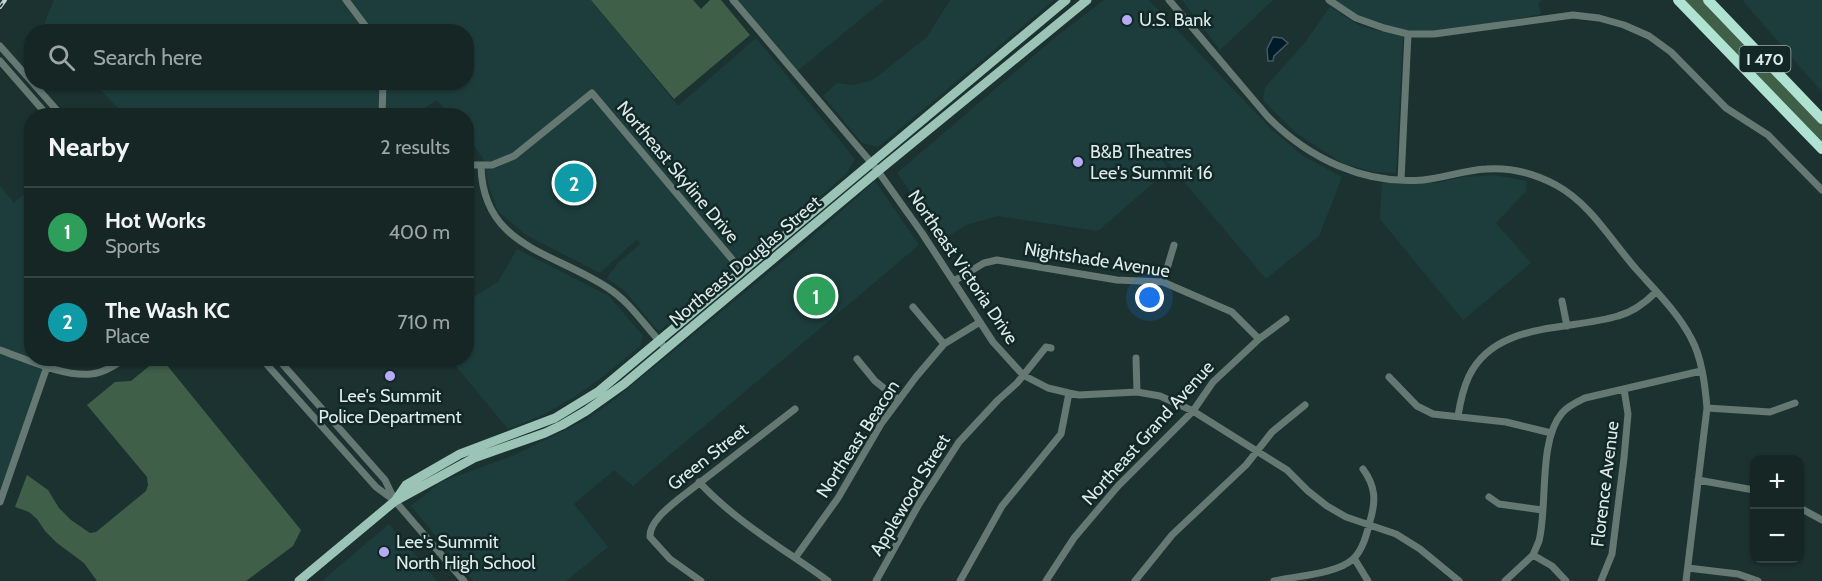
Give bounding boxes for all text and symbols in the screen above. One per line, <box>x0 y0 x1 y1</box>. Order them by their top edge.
place label: U.S. Bank <box>1139 9 1212 31</box>
marker: U.S. Bank <box>1120 13 1134 27</box>
search box <box>24 24 474 90</box>
icon: search <box>45 41 78 74</box>
text: Search here <box>93 44 202 71</box>
road number: I 470 <box>1740 46 1790 72</box>
street label: Northeast Skyline Drive <box>612 97 744 247</box>
text: Nearby <box>48 131 129 163</box>
text: 2 results <box>380 135 450 159</box>
place label: B&B Theatres Lee's Summit 16 <box>1090 141 1213 184</box>
marker: B&B Theatres Lee's Summit 16 <box>1071 155 1085 169</box>
pin: 2 <box>554 160 594 206</box>
street label: Northeast Victoria Drive <box>903 186 1023 348</box>
street label: Northeast Douglas Street <box>665 191 825 331</box>
text: Hot Works <box>105 207 206 234</box>
text: 1 <box>64 220 71 244</box>
text: 400 m <box>388 220 450 244</box>
text: Sports <box>105 234 160 258</box>
street label: Nightshade Avenue <box>1023 238 1171 282</box>
pin: 1 <box>796 274 836 318</box>
your location <box>1135 283 1164 312</box>
text: The Wash KC <box>105 297 230 324</box>
text: 2 <box>62 310 73 334</box>
text: 710 m <box>397 310 450 334</box>
text: Place <box>105 324 150 348</box>
street label: Northeast Grand Avenue <box>1077 356 1219 510</box>
marker: Lee's Summit Police Department <box>383 369 397 383</box>
street label: Northeast Beacon <box>812 376 904 502</box>
place label: Lee's Summit Police Department <box>319 385 461 428</box>
street label: Green Street <box>663 419 753 495</box>
street label: Florence Avenue <box>1586 420 1624 548</box>
street label: Applewood Street <box>865 430 955 560</box>
map controls <box>1750 455 1804 563</box>
button: + <box>1750 455 1804 509</box>
button: − <box>1750 509 1804 563</box>
place label: Lee's Summit North High School <box>396 531 536 574</box>
marker: Lee's Summit North High School <box>377 545 391 559</box>

